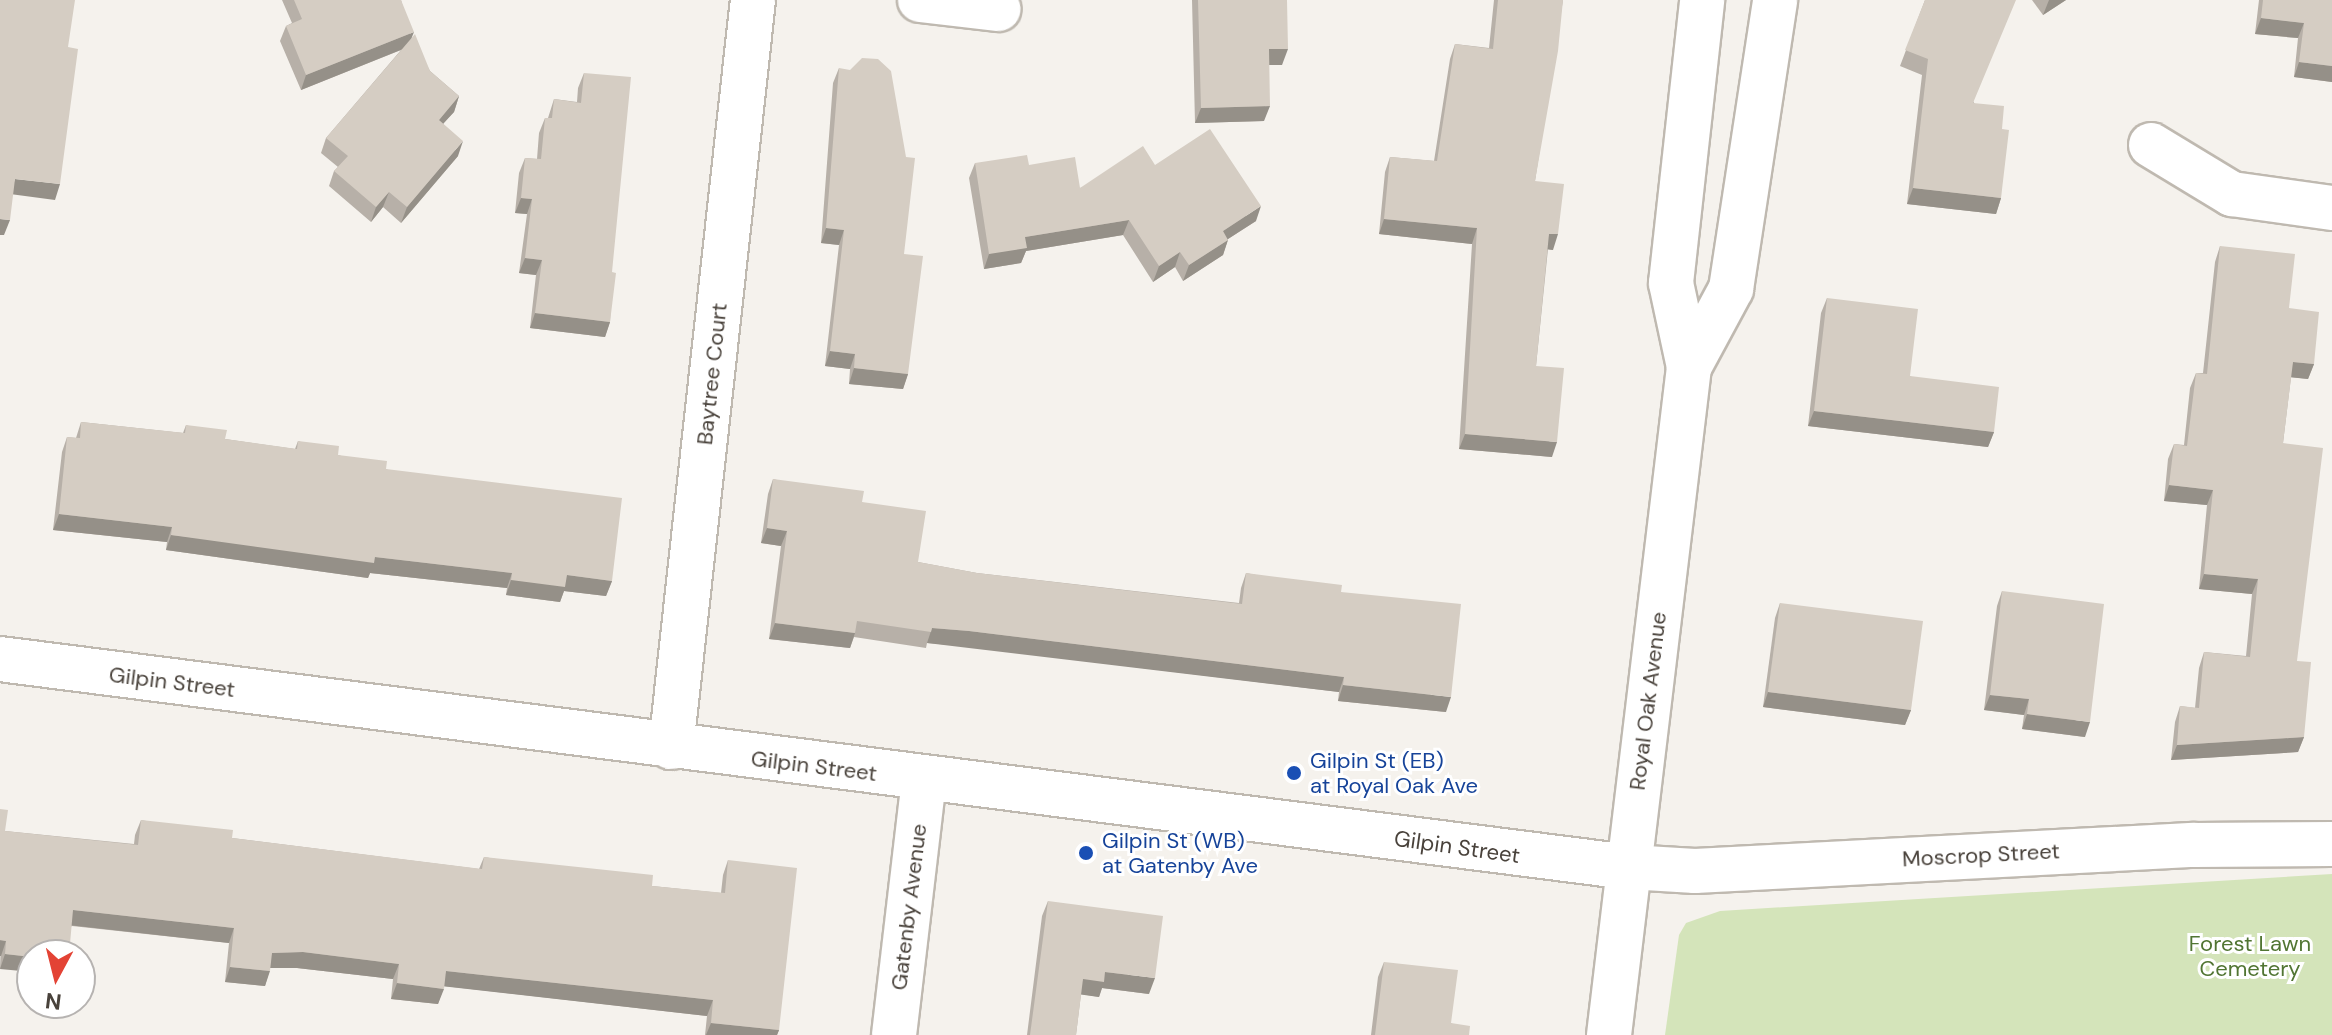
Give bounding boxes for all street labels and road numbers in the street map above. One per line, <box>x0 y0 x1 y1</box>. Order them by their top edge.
street label: Baytree Court <box>691 302 733 446</box>
street label: Royal Oak Avenue <box>1624 610 1672 792</box>
street label: Gilpin Street <box>107 661 237 703</box>
street label: Gilpin Street <box>749 745 879 787</box>
street label: Gatenby Avenue <box>886 822 932 992</box>
street label: Gilpin Street <box>1392 825 1522 869</box>
street label: Moscrop Street <box>1901 838 2061 872</box>

